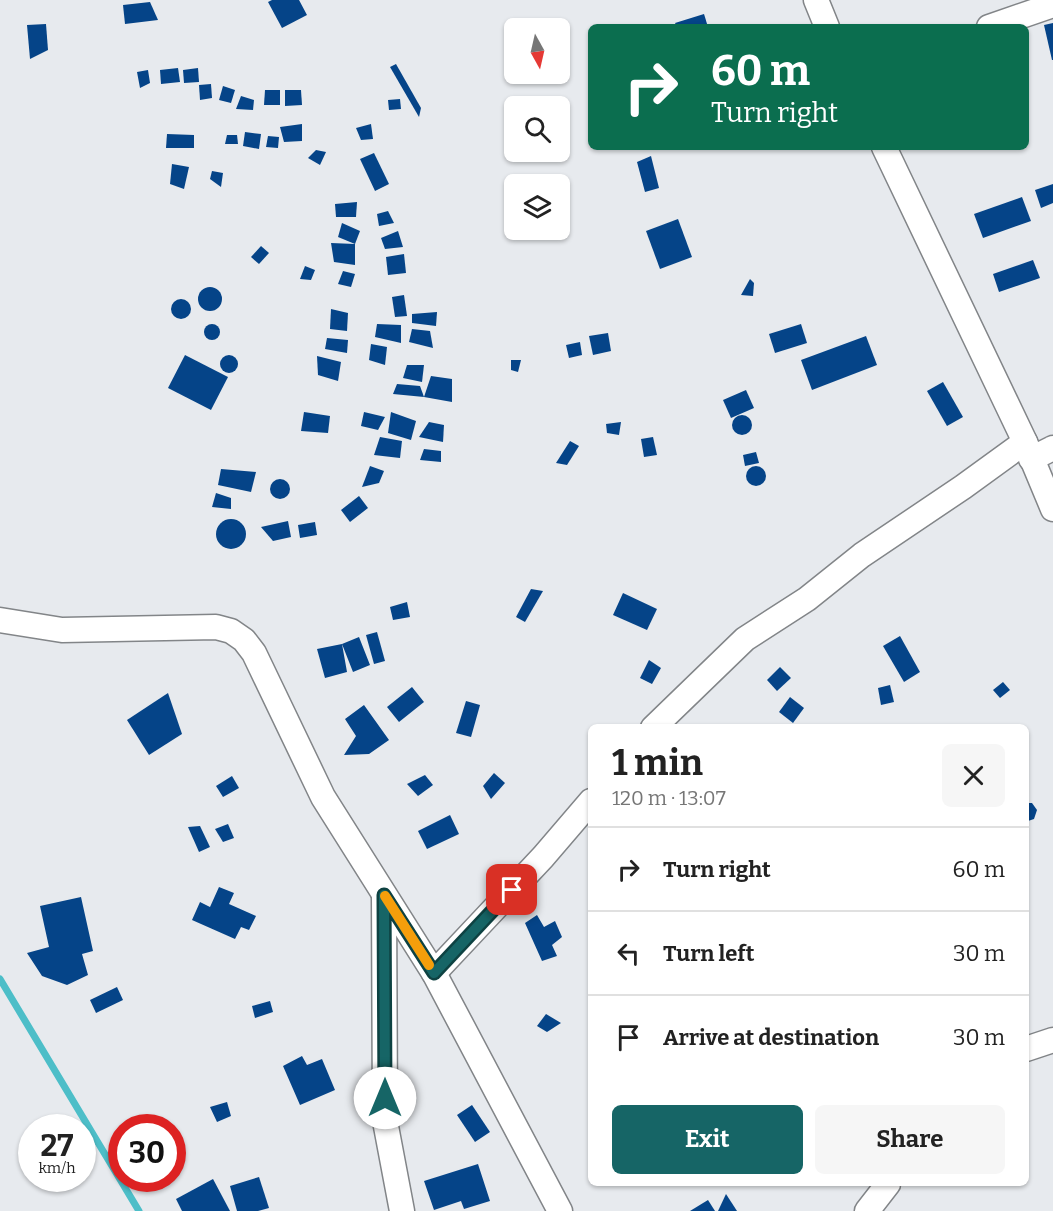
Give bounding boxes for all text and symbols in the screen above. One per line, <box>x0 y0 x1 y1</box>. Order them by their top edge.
north arrow <box>504 18 570 84</box>
map controls <box>504 18 570 240</box>
text: 60 m <box>711 46 810 96</box>
icon: right <box>612 48 690 126</box>
button: search <box>504 96 570 162</box>
text: Turn right <box>711 97 838 129</box>
button: layers <box>504 174 570 240</box>
text: 1 min <box>612 741 703 785</box>
button: close <box>942 744 1005 807</box>
text: 120 m · 13:07 <box>612 786 726 810</box>
icon: right <box>612 853 645 886</box>
text: Turn right <box>663 856 771 883</box>
text: 60 m <box>953 856 1005 883</box>
pin <box>486 864 537 915</box>
icon: arrive <box>495 873 528 906</box>
icon: left <box>612 937 645 970</box>
text: Turn left <box>663 940 755 967</box>
text: 30 m <box>953 940 1005 967</box>
icon: arrive <box>612 1021 645 1054</box>
text: Arrive at destination <box>663 1024 879 1051</box>
text: 30 m <box>953 1024 1005 1051</box>
position arrow <box>353 1066 417 1130</box>
button: Exit <box>612 1105 803 1174</box>
button: Share <box>815 1105 1005 1174</box>
speed limit sign: 30 <box>108 1114 186 1192</box>
text: 27 <box>41 1128 73 1164</box>
text: km/h <box>38 1159 76 1177</box>

